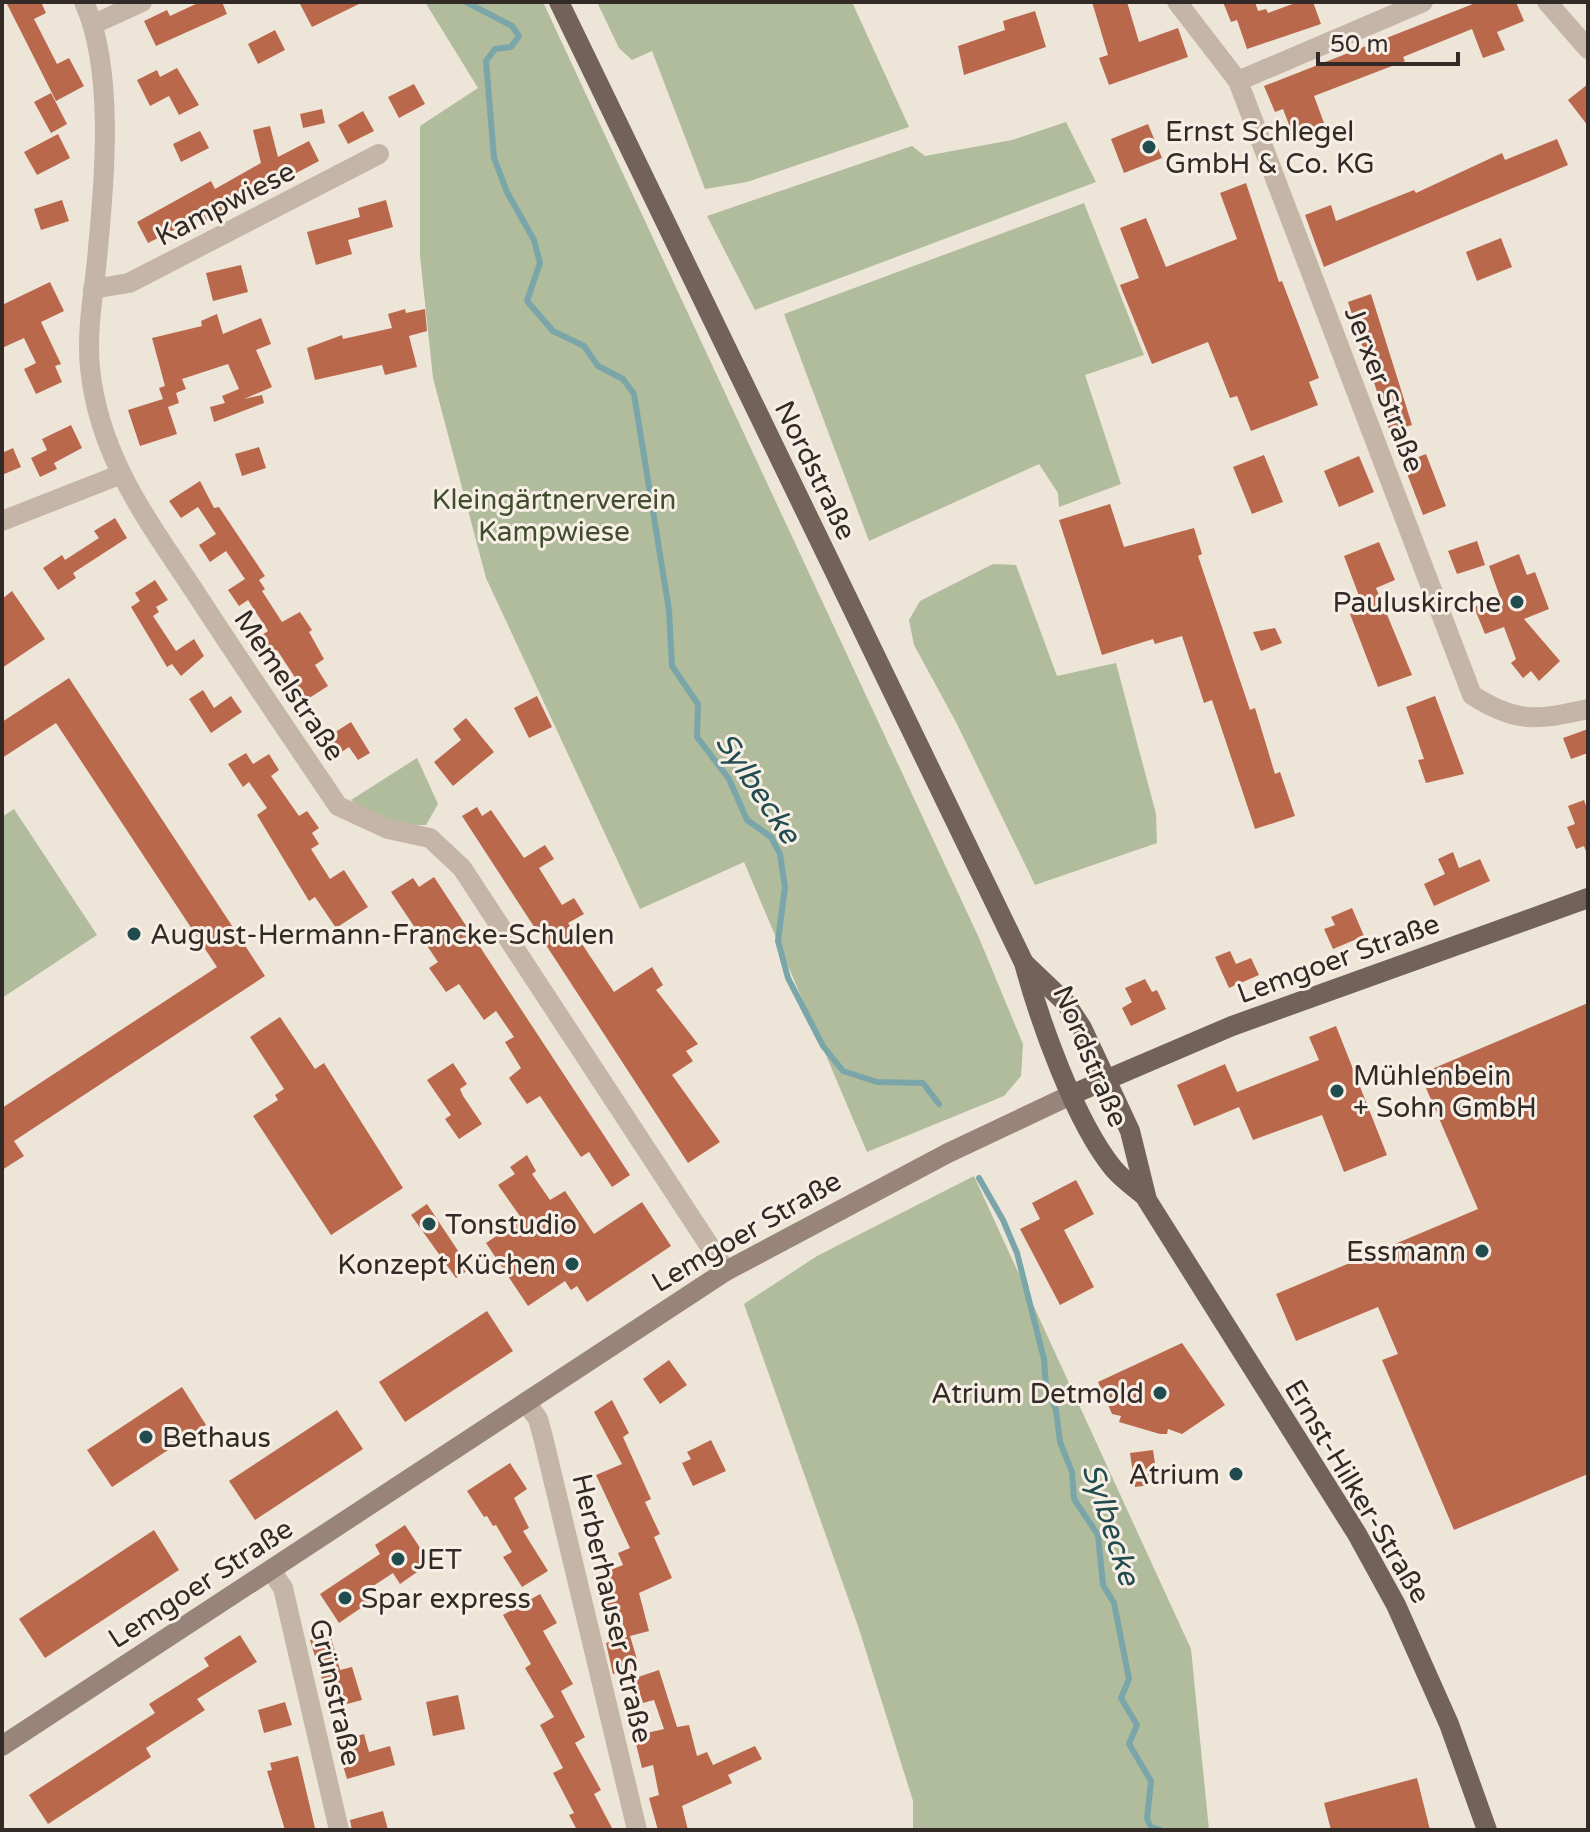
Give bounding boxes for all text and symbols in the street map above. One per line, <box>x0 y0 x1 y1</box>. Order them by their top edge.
scale bar <box>1318 16 1458 66</box>
text: 50 m <box>1330 30 1388 59</box>
place label: Ernst Schlegel GmbH & Co. KG <box>1165 115 1375 181</box>
marker: Ernst Schlegel GmbH & Co. KG <box>1140 138 1158 156</box>
street label: Kampwiese <box>150 154 301 254</box>
street label: Jerxer Straße <box>1337 302 1431 477</box>
street label: Nordstraße <box>767 395 863 546</box>
park label: Kleingärtnerverein Kampwiese <box>432 483 676 549</box>
place label: Pauluskirche <box>1332 586 1501 620</box>
marker: Pauluskirche <box>1508 593 1526 611</box>
street label: Memelstraße <box>226 604 352 767</box>
water label: Sylbecke <box>707 726 809 853</box>
street label: Lemgoer Straße <box>1233 907 1444 1011</box>
place label: August-Hermann-Francke-Schulen <box>150 918 615 952</box>
marker: August-Hermann-Francke-Schulen <box>125 925 143 943</box>
street label: Nordstraße <box>1045 981 1135 1132</box>
place label: Mühlenbein + Sohn GmbH <box>1353 1059 1537 1125</box>
marker: Mühlenbein + Sohn GmbH <box>1328 1082 1346 1100</box>
street label: Lemgoer Straße <box>646 1164 847 1300</box>
place label: Tonstudio <box>445 1208 577 1242</box>
marker: Tonstudio <box>420 1215 438 1233</box>
place label: Essmann <box>1346 1235 1466 1269</box>
marker: Essmann <box>1473 1242 1491 1260</box>
place label: Konzept Küchen <box>337 1248 556 1282</box>
marker: Konzept Küchen <box>563 1255 581 1273</box>
street label: Ernst-Hilker-Straße <box>1277 1374 1437 1609</box>
place label: Atrium Detmold <box>931 1377 1144 1411</box>
marker: Atrium Detmold <box>1151 1384 1169 1402</box>
place label: Bethaus <box>162 1421 271 1455</box>
marker: Bethaus <box>137 1428 155 1446</box>
water label: Sylbecke <box>1073 1458 1148 1592</box>
place label: Atrium <box>1129 1458 1220 1492</box>
marker: Atrium <box>1227 1465 1245 1483</box>
street label: Herberhauser Straße <box>565 1470 660 1746</box>
street label: Lemgoer Straße <box>102 1512 299 1656</box>
place label: JET <box>414 1543 462 1577</box>
marker: JET <box>389 1550 407 1568</box>
place label: Spar express <box>361 1582 531 1616</box>
marker: Spar express <box>336 1589 354 1607</box>
street label: Grünstraße <box>302 1616 368 1769</box>

